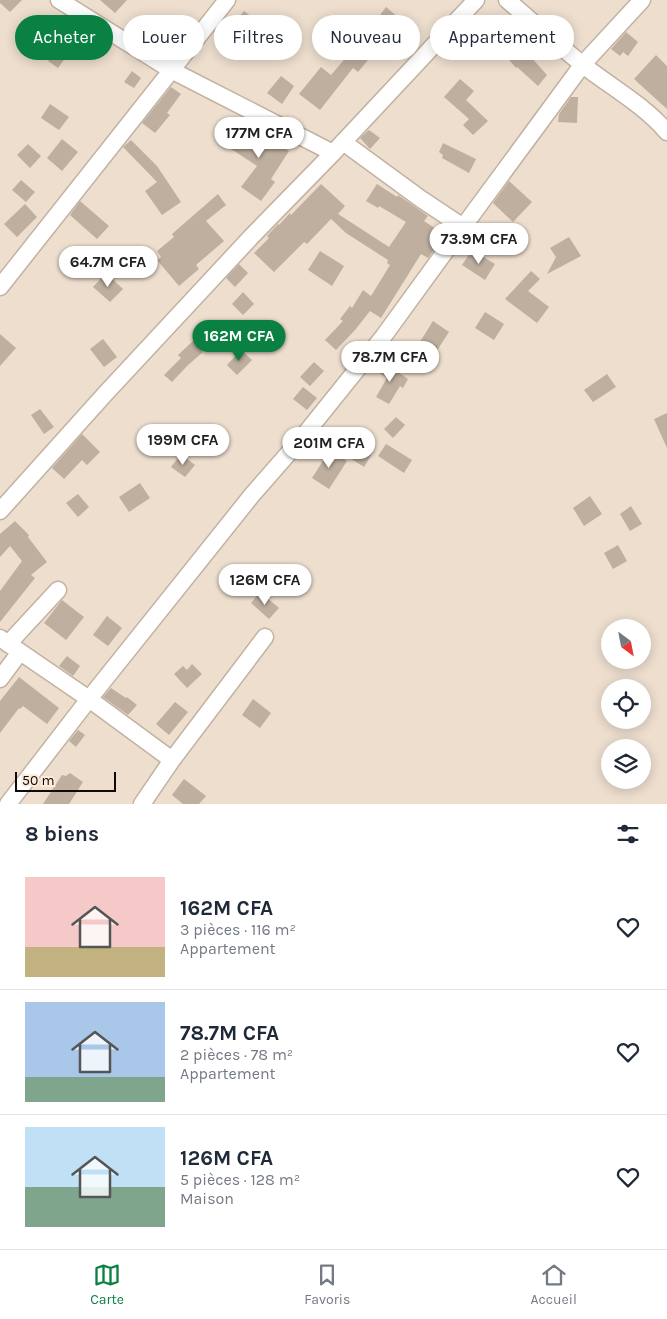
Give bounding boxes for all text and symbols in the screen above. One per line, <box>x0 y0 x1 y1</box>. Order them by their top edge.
chip: Acheter <box>15 15 113 60</box>
chip: Louer <box>123 15 204 60</box>
chip: Filtres <box>214 15 302 60</box>
chip: Nouveau <box>312 15 420 60</box>
chip: Appartement <box>430 15 574 60</box>
pin: 177M CFA <box>207 116 311 159</box>
text: 177M CFA <box>225 123 293 142</box>
pin: 73.9M CFA <box>422 222 536 265</box>
text: 73.9M CFA <box>441 229 518 248</box>
pin: 64.7M CFA <box>51 246 165 288</box>
text: 64.7M CFA <box>70 252 146 271</box>
pin: 162M CFA <box>187 320 291 362</box>
text: 162M CFA <box>204 326 274 345</box>
pin: 78.7M CFA <box>333 340 447 383</box>
text: 78.7M CFA <box>352 347 428 366</box>
pin: 199M CFA <box>131 424 235 466</box>
pin: 201M CFA <box>277 426 381 469</box>
text: 199M CFA <box>147 430 219 449</box>
text: 201M CFA <box>293 433 365 452</box>
pin: 126M CFA <box>213 564 317 606</box>
text: 126M CFA <box>230 570 300 589</box>
north arrow <box>601 619 651 669</box>
map controls <box>601 619 651 789</box>
button: locate <box>601 679 651 729</box>
button: layers <box>601 739 651 789</box>
scale bar <box>15 769 116 792</box>
text: 50 m <box>22 772 55 789</box>
icon: filters <box>614 820 642 848</box>
text: 8 biens <box>25 822 99 846</box>
text: 162M CFA <box>180 896 273 920</box>
icon: home <box>65 897 125 957</box>
icon: heart <box>614 913 642 941</box>
text: 3 pièces · 116 m² <box>180 920 296 939</box>
text: Appartement <box>180 939 276 958</box>
text: 78.7M CFA <box>180 1021 279 1045</box>
icon: home <box>65 1022 125 1082</box>
icon: heart <box>614 1038 642 1066</box>
text: 2 pièces · 78 m² <box>180 1045 293 1064</box>
text: Appartement <box>180 1064 276 1083</box>
text: 126M CFA <box>180 1146 273 1170</box>
icon: home <box>65 1147 125 1207</box>
icon: heart <box>614 1163 642 1191</box>
text: 5 pièces · 128 m² <box>180 1170 300 1189</box>
text: Maison <box>180 1189 234 1208</box>
tab: Carte <box>90 1261 124 1308</box>
tab: Favoris <box>304 1261 350 1308</box>
tab: Accueil <box>531 1261 577 1308</box>

